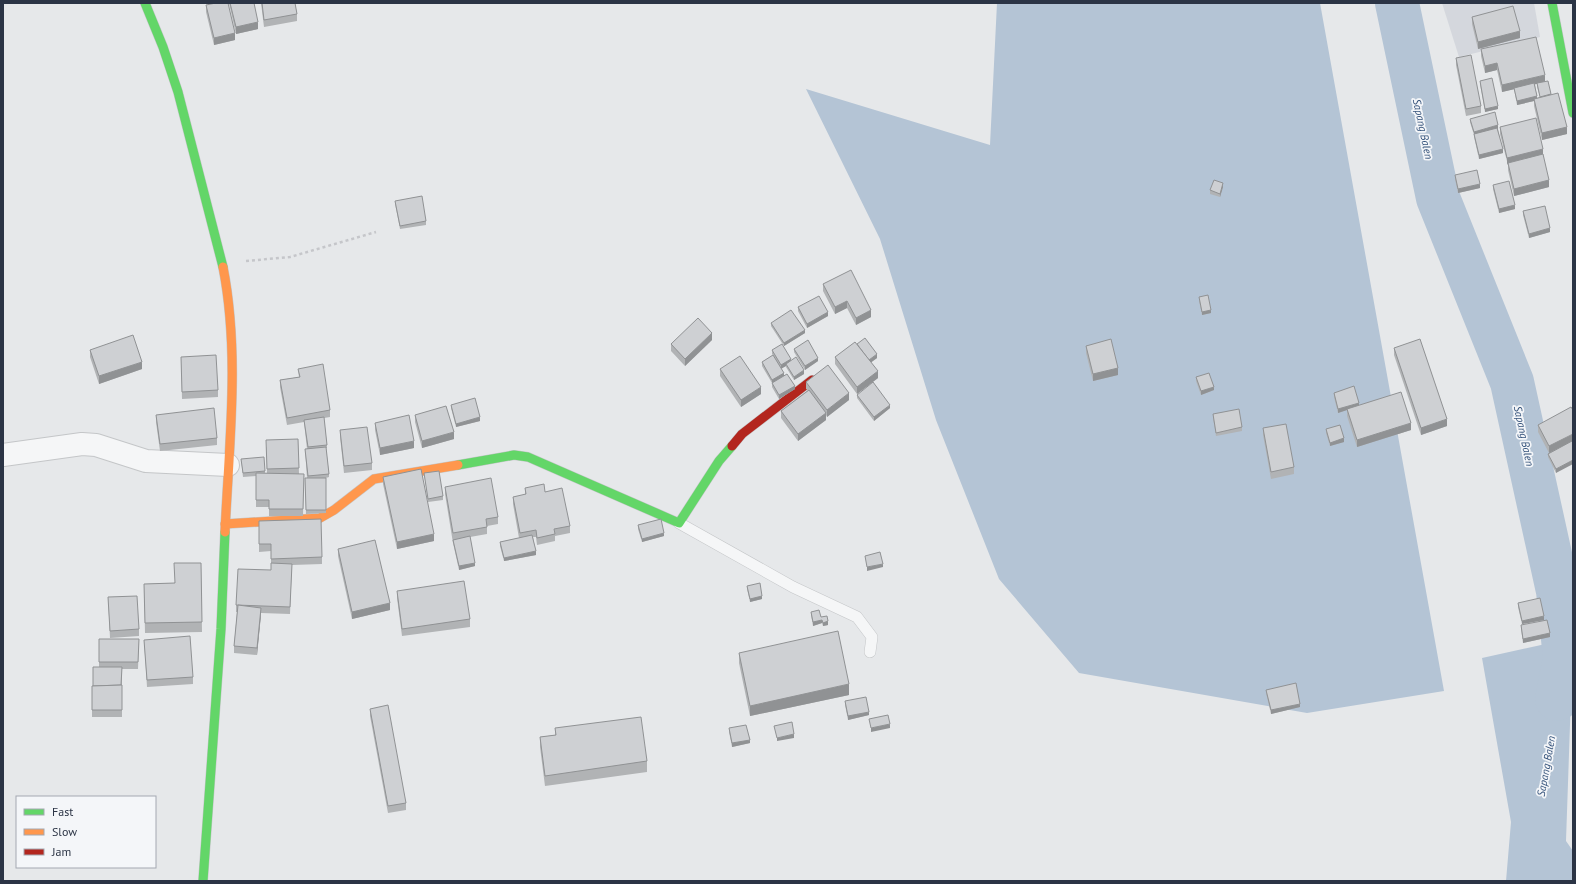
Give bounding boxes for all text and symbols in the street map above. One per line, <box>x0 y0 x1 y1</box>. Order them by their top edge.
water label: Sapang Balen <box>1410 98 1436 161</box>
water label: Sapang Balen <box>1511 405 1537 468</box>
water label: Sapang Balen <box>1534 734 1558 797</box>
legend <box>16 796 156 868</box>
text: Fast <box>52 804 73 819</box>
text: Slow <box>52 824 77 839</box>
text: Jam <box>51 844 71 859</box>

